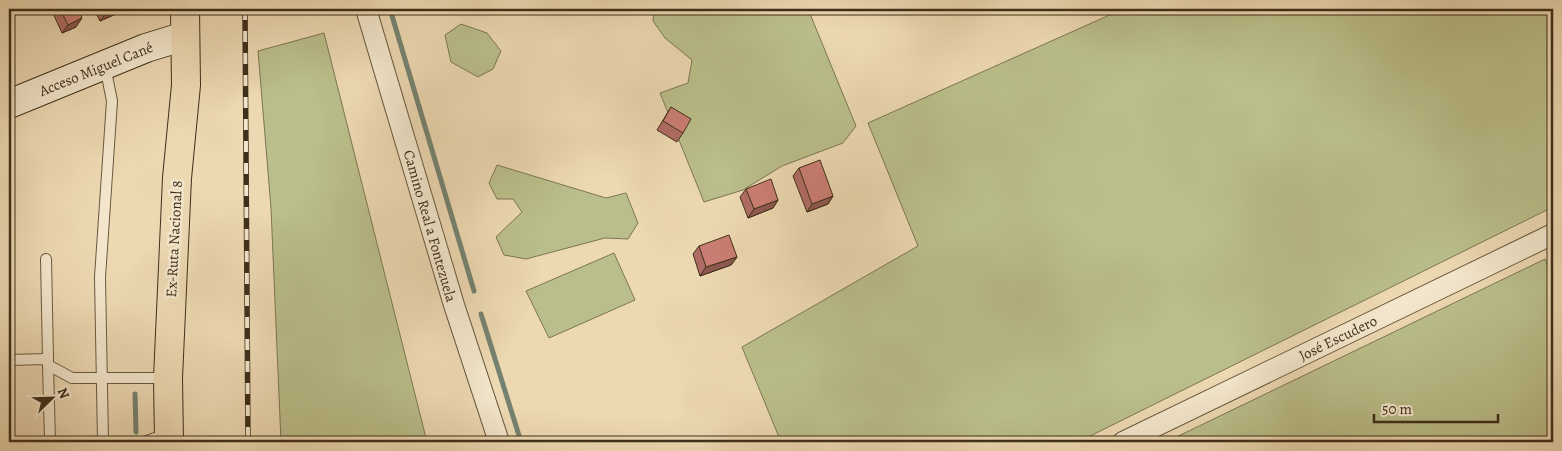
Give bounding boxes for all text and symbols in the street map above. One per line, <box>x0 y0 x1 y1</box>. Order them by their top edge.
street label: Acceso Miguel Cané <box>35 37 156 101</box>
street label: Camino Real a Fontezuela <box>399 148 461 304</box>
street label: Ex-Ruta Nacional 8 <box>161 180 187 298</box>
street label: José Escudero <box>1296 310 1380 366</box>
north arrow <box>28 374 78 424</box>
text: N <box>53 385 74 402</box>
scale bar <box>1374 391 1498 423</box>
text: 50 m <box>1382 399 1412 419</box>

